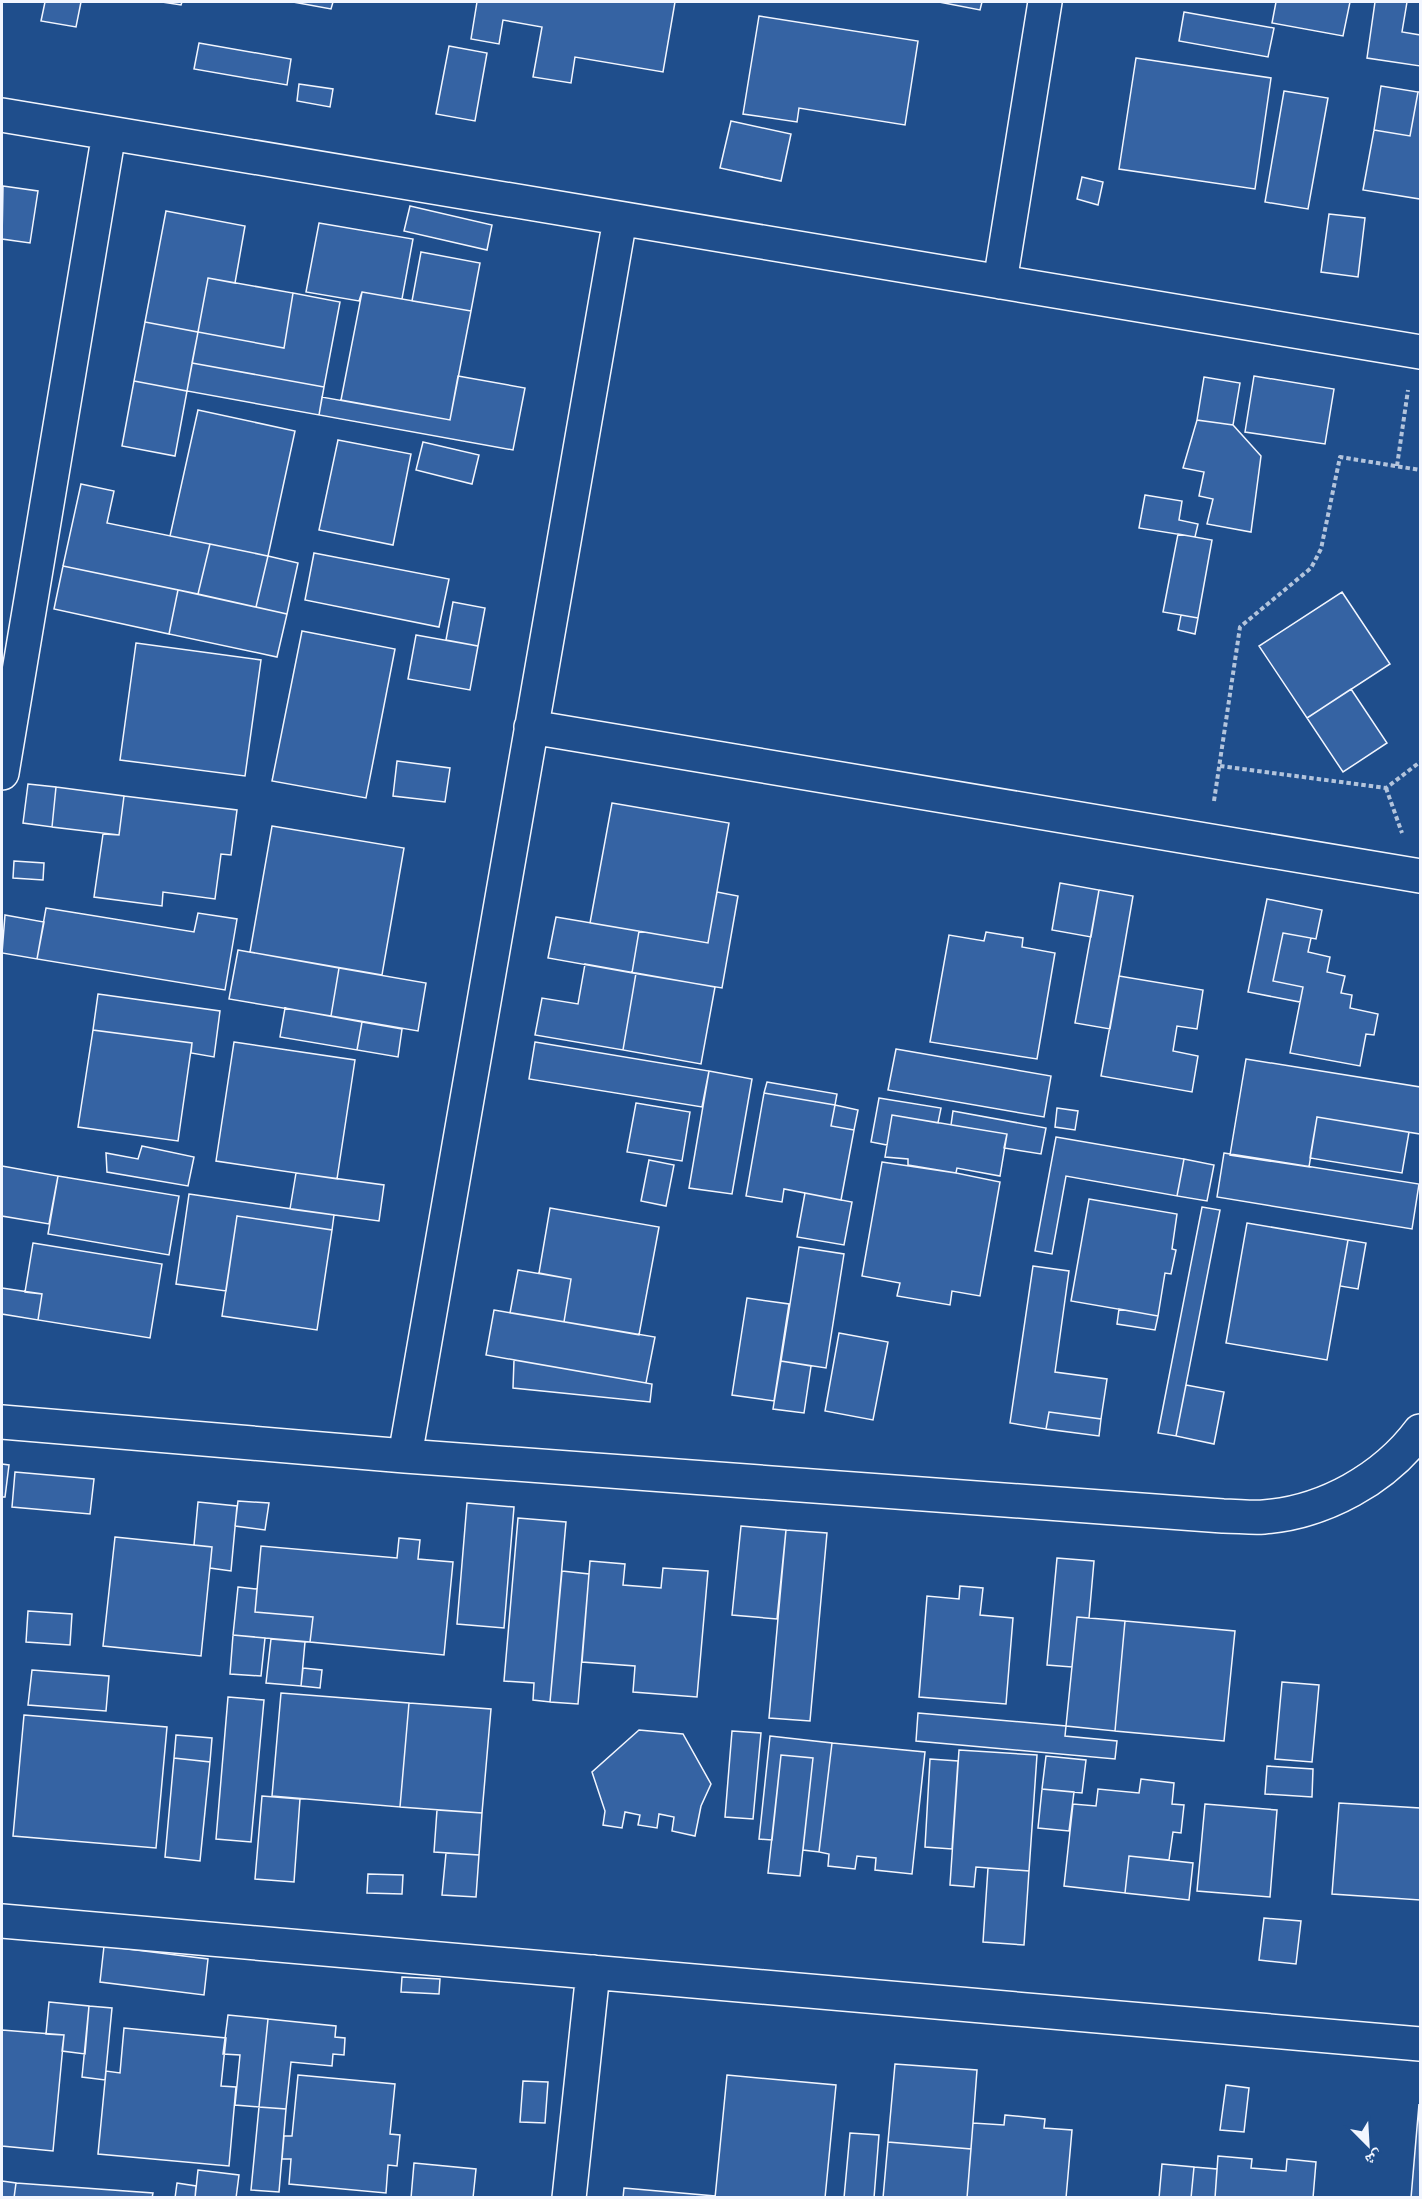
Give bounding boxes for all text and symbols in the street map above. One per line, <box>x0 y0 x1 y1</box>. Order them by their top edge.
north arrow <box>1338 2115 1398 2175</box>
text: ش <box>1362 2146 1386 2171</box>

